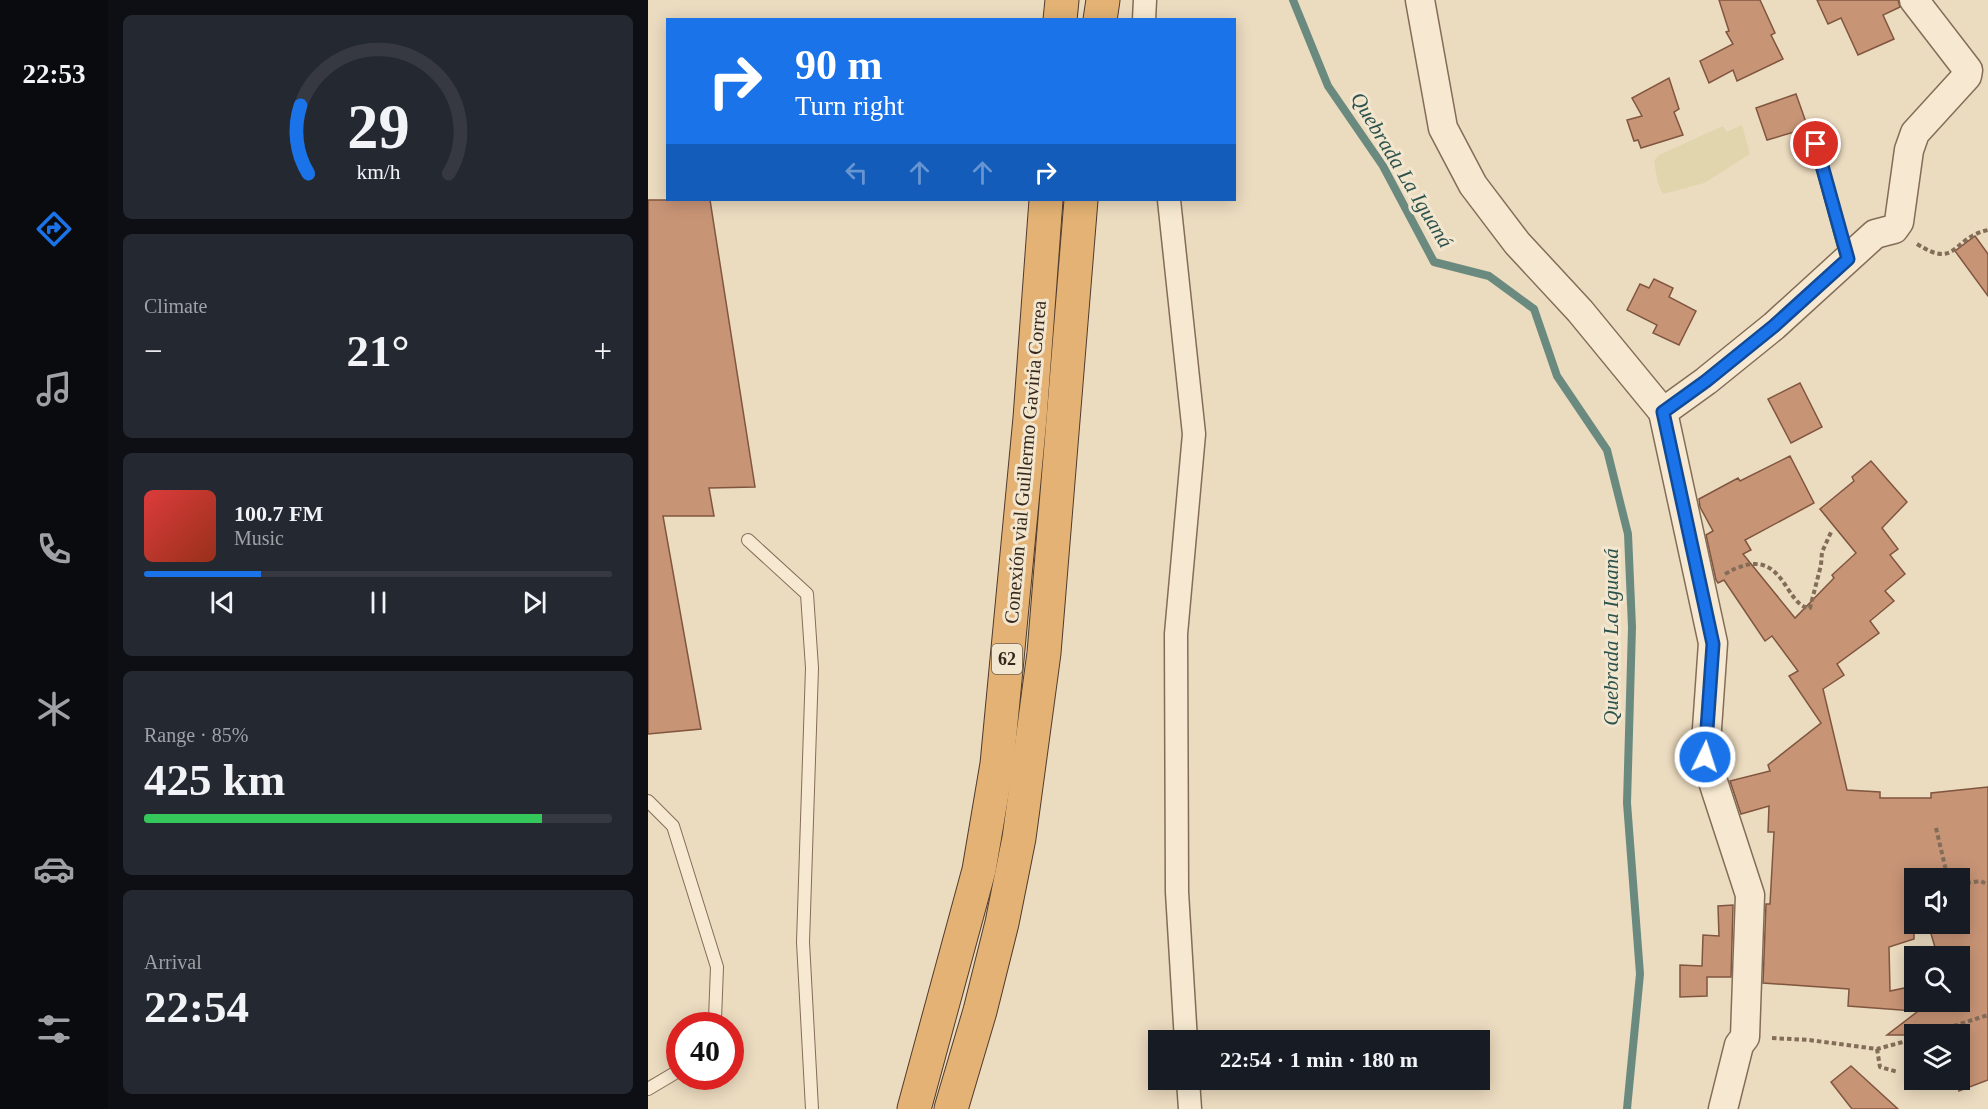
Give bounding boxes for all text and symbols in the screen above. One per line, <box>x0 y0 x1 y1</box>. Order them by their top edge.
icon: right <box>696 42 774 120</box>
text: 90 m <box>795 42 883 88</box>
text: 22:53 <box>23 59 86 89</box>
water label: Quebrada La Iguaná <box>1346 88 1458 253</box>
text: Turn right <box>795 91 904 121</box>
text: 29 <box>347 92 409 161</box>
pin <box>1790 118 1841 169</box>
icon: arrive <box>1799 127 1832 160</box>
icon: left <box>840 156 873 189</box>
icon: ahead <box>903 156 936 189</box>
icon: ahead <box>966 156 999 189</box>
icon: right <box>1029 156 1062 189</box>
text: km/h <box>356 160 400 184</box>
icon: directions <box>33 208 75 250</box>
text: Climate <box>144 295 207 317</box>
street label: Conexión vial Guillermo Gaviria Correa <box>1000 299 1050 625</box>
text: 21° <box>347 326 410 376</box>
text: − <box>144 333 163 369</box>
text: + <box>593 333 612 369</box>
icon: music <box>33 368 75 410</box>
text: 100.7 FM <box>234 501 323 526</box>
text: Music <box>234 527 284 549</box>
icon: phone <box>33 528 75 570</box>
water label: Quebrada La Iguaná <box>1599 548 1623 726</box>
icon: previous <box>206 586 239 619</box>
icon: pause <box>362 586 395 619</box>
icon: next <box>518 586 551 619</box>
road number: 62 <box>992 644 1022 674</box>
icon: climate <box>33 688 75 730</box>
text: Range · 85% <box>144 724 248 746</box>
position arrow <box>1673 725 1737 789</box>
text: 425 km <box>144 755 285 805</box>
icon: car <box>33 848 75 890</box>
map controls <box>1904 868 1970 1090</box>
button: sound <box>1904 868 1970 934</box>
button: search <box>1904 946 1970 1012</box>
text: Arrival <box>144 951 202 973</box>
text: 22:54 <box>144 982 249 1032</box>
icon: filters <box>33 1008 75 1050</box>
speed limit sign: 40 <box>666 1012 744 1090</box>
button: layers <box>1904 1024 1970 1090</box>
text: 22:54 · 1 min · 180 m <box>1220 1047 1418 1072</box>

